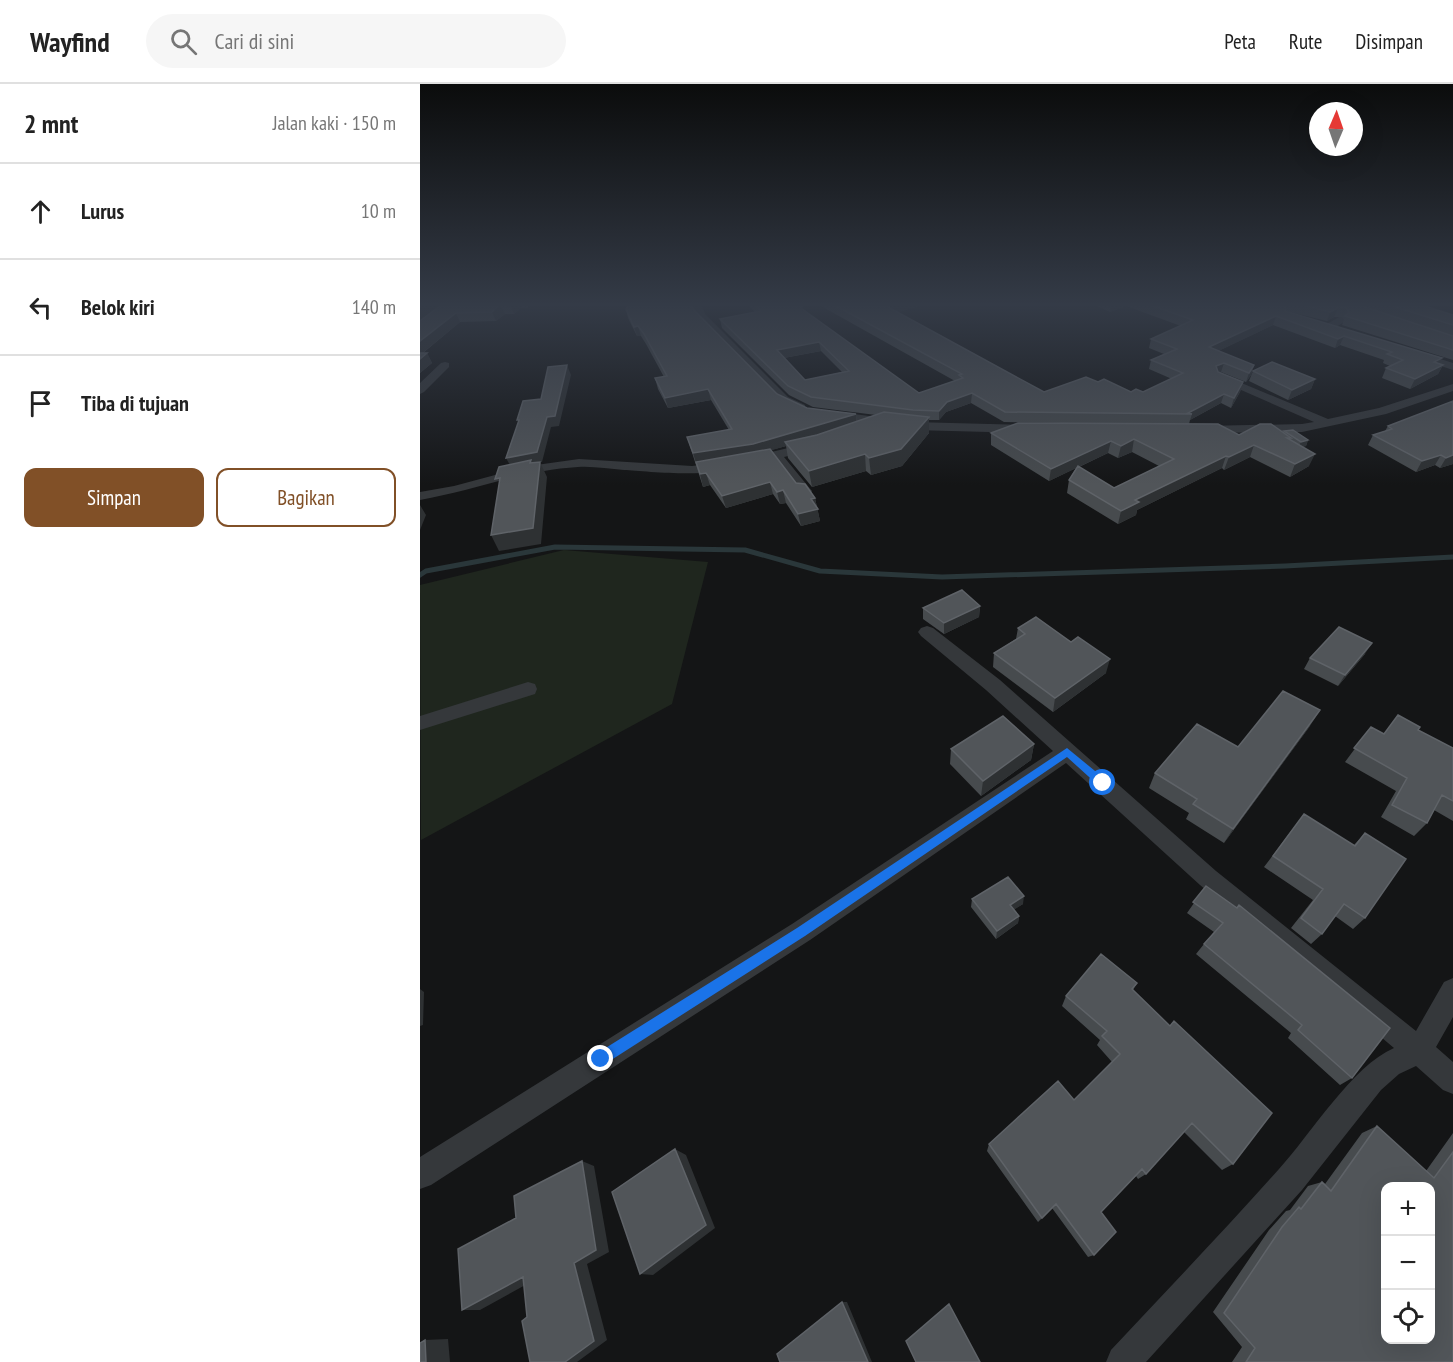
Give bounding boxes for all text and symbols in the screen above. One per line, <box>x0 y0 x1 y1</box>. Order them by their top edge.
search box <box>146 14 566 68</box>
text: Wayfind <box>30 23 110 60</box>
icon: search <box>167 25 200 58</box>
text: Cari di sini <box>215 27 294 55</box>
text: Peta <box>1224 28 1256 55</box>
text: Rute <box>1289 28 1322 55</box>
text: Disimpan <box>1355 28 1423 55</box>
north arrow <box>1309 102 1363 156</box>
text: 2 mnt <box>24 107 78 140</box>
text: Jalan kaki · 150 m <box>273 110 396 136</box>
icon: ahead <box>24 195 57 228</box>
text: Lurus <box>81 197 124 225</box>
text: 10 m <box>361 198 396 224</box>
icon: left <box>24 291 57 324</box>
text: Belok kiri <box>81 293 155 321</box>
text: 140 m <box>352 294 396 320</box>
icon: arrive <box>24 387 57 420</box>
text: Tiba di tujuan <box>81 389 189 417</box>
button: Simpan <box>24 468 204 527</box>
button: Bagikan <box>216 468 396 527</box>
route start <box>1089 769 1115 795</box>
route end <box>587 1045 613 1071</box>
map controls <box>1381 1182 1435 1344</box>
button: + <box>1381 1182 1435 1236</box>
button: − <box>1381 1236 1435 1290</box>
button: locate <box>1381 1290 1435 1344</box>

